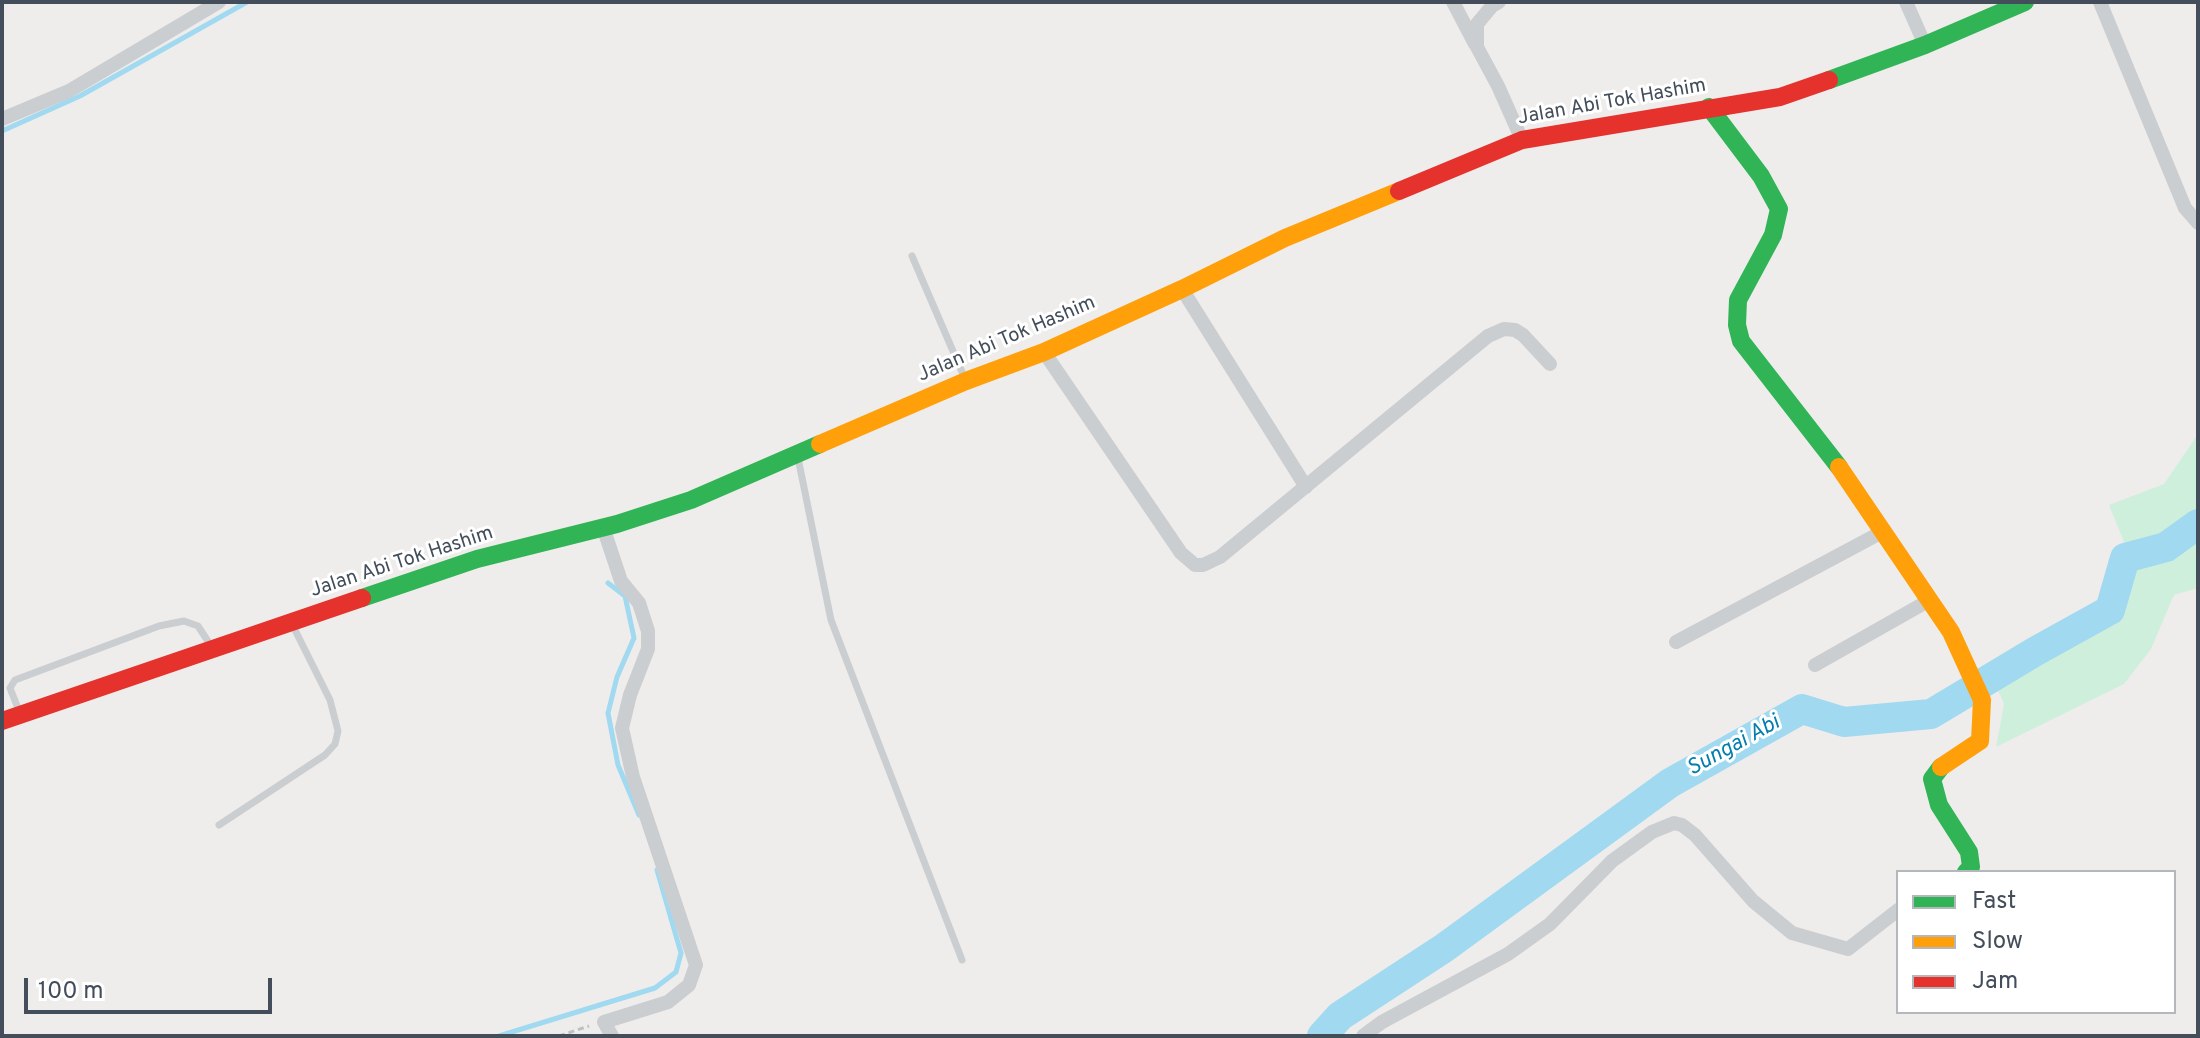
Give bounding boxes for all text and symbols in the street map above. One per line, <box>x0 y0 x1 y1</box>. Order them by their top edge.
street label: Jalan Abi Tok Hashim <box>1516 75 1708 131</box>
street label: Jalan Abi Tok Hashim <box>914 292 1100 388</box>
street label: Jalan Abi Tok Hashim <box>307 522 497 604</box>
water label: Sungai Abi <box>1683 711 1785 783</box>
legend <box>1896 870 2176 1014</box>
text: Fast <box>1972 887 2016 917</box>
text: Slow <box>1972 927 2023 957</box>
scale bar <box>28 962 276 1012</box>
text: Jam <box>1972 967 2018 997</box>
text: 100 m <box>38 977 104 1007</box>

